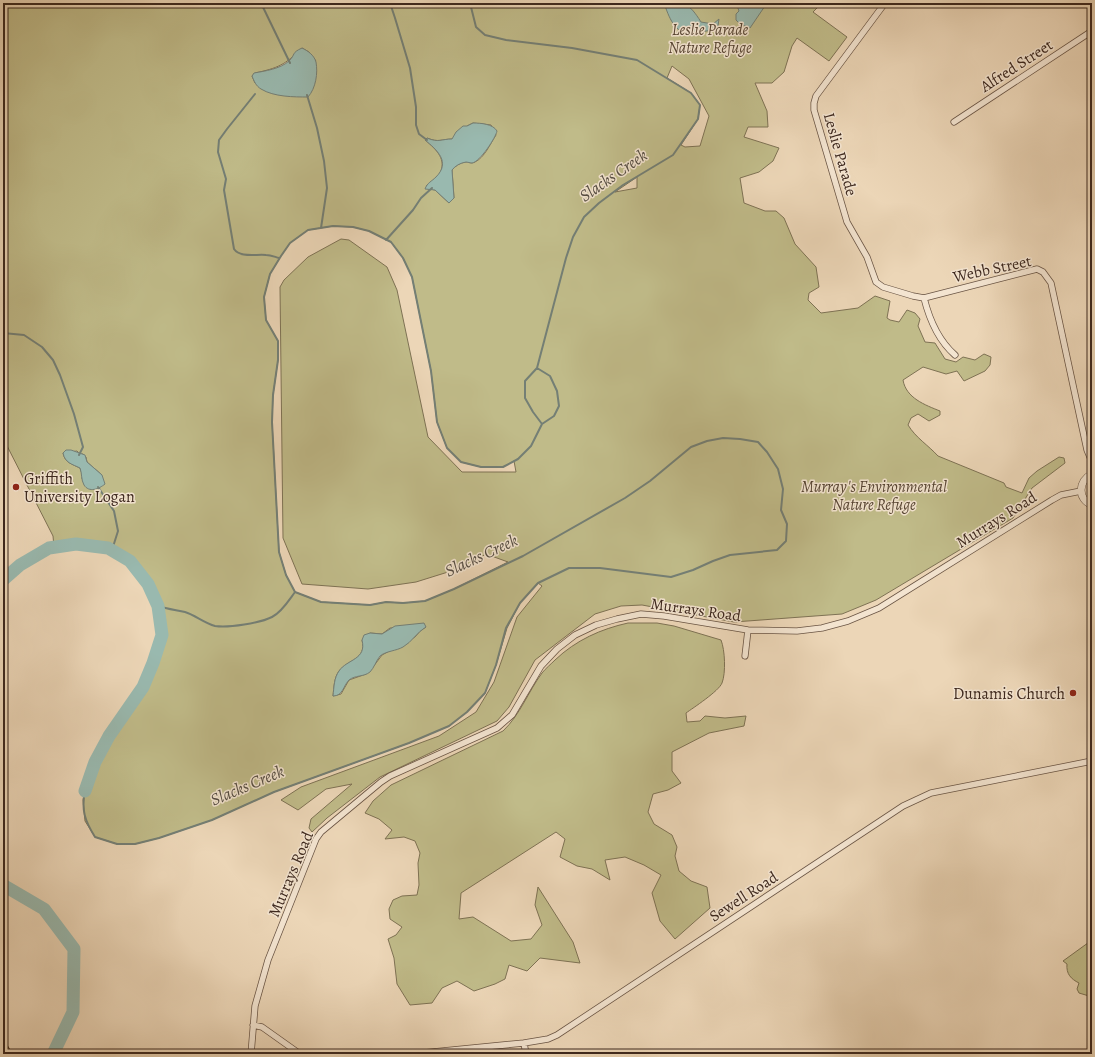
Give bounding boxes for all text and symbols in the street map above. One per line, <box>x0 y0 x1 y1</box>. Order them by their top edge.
park label: Leslie Parade Nature Refuge <box>668 19 752 59</box>
street label: Alfred Street <box>975 34 1057 98</box>
street label: Leslie Parade <box>818 110 862 198</box>
water label: Slacks Creek <box>575 143 652 207</box>
street label: Webb Street <box>950 250 1033 288</box>
place label: Griffith University Logan <box>24 468 135 508</box>
park label: Murray's Environmental Nature Refuge <box>801 476 947 516</box>
marker: Griffith University Logan <box>11 482 21 492</box>
street label: Murrays Road <box>952 486 1041 553</box>
water label: Slacks Creek <box>441 528 522 582</box>
street label: Murrays Road <box>649 593 743 627</box>
place label: Dunamis Church <box>953 683 1065 705</box>
marker: Dunamis Church <box>1068 688 1078 698</box>
water label: Slacks Creek <box>207 759 288 811</box>
street label: Murrays Road <box>263 828 319 921</box>
street label: Sewell Road <box>705 866 783 927</box>

